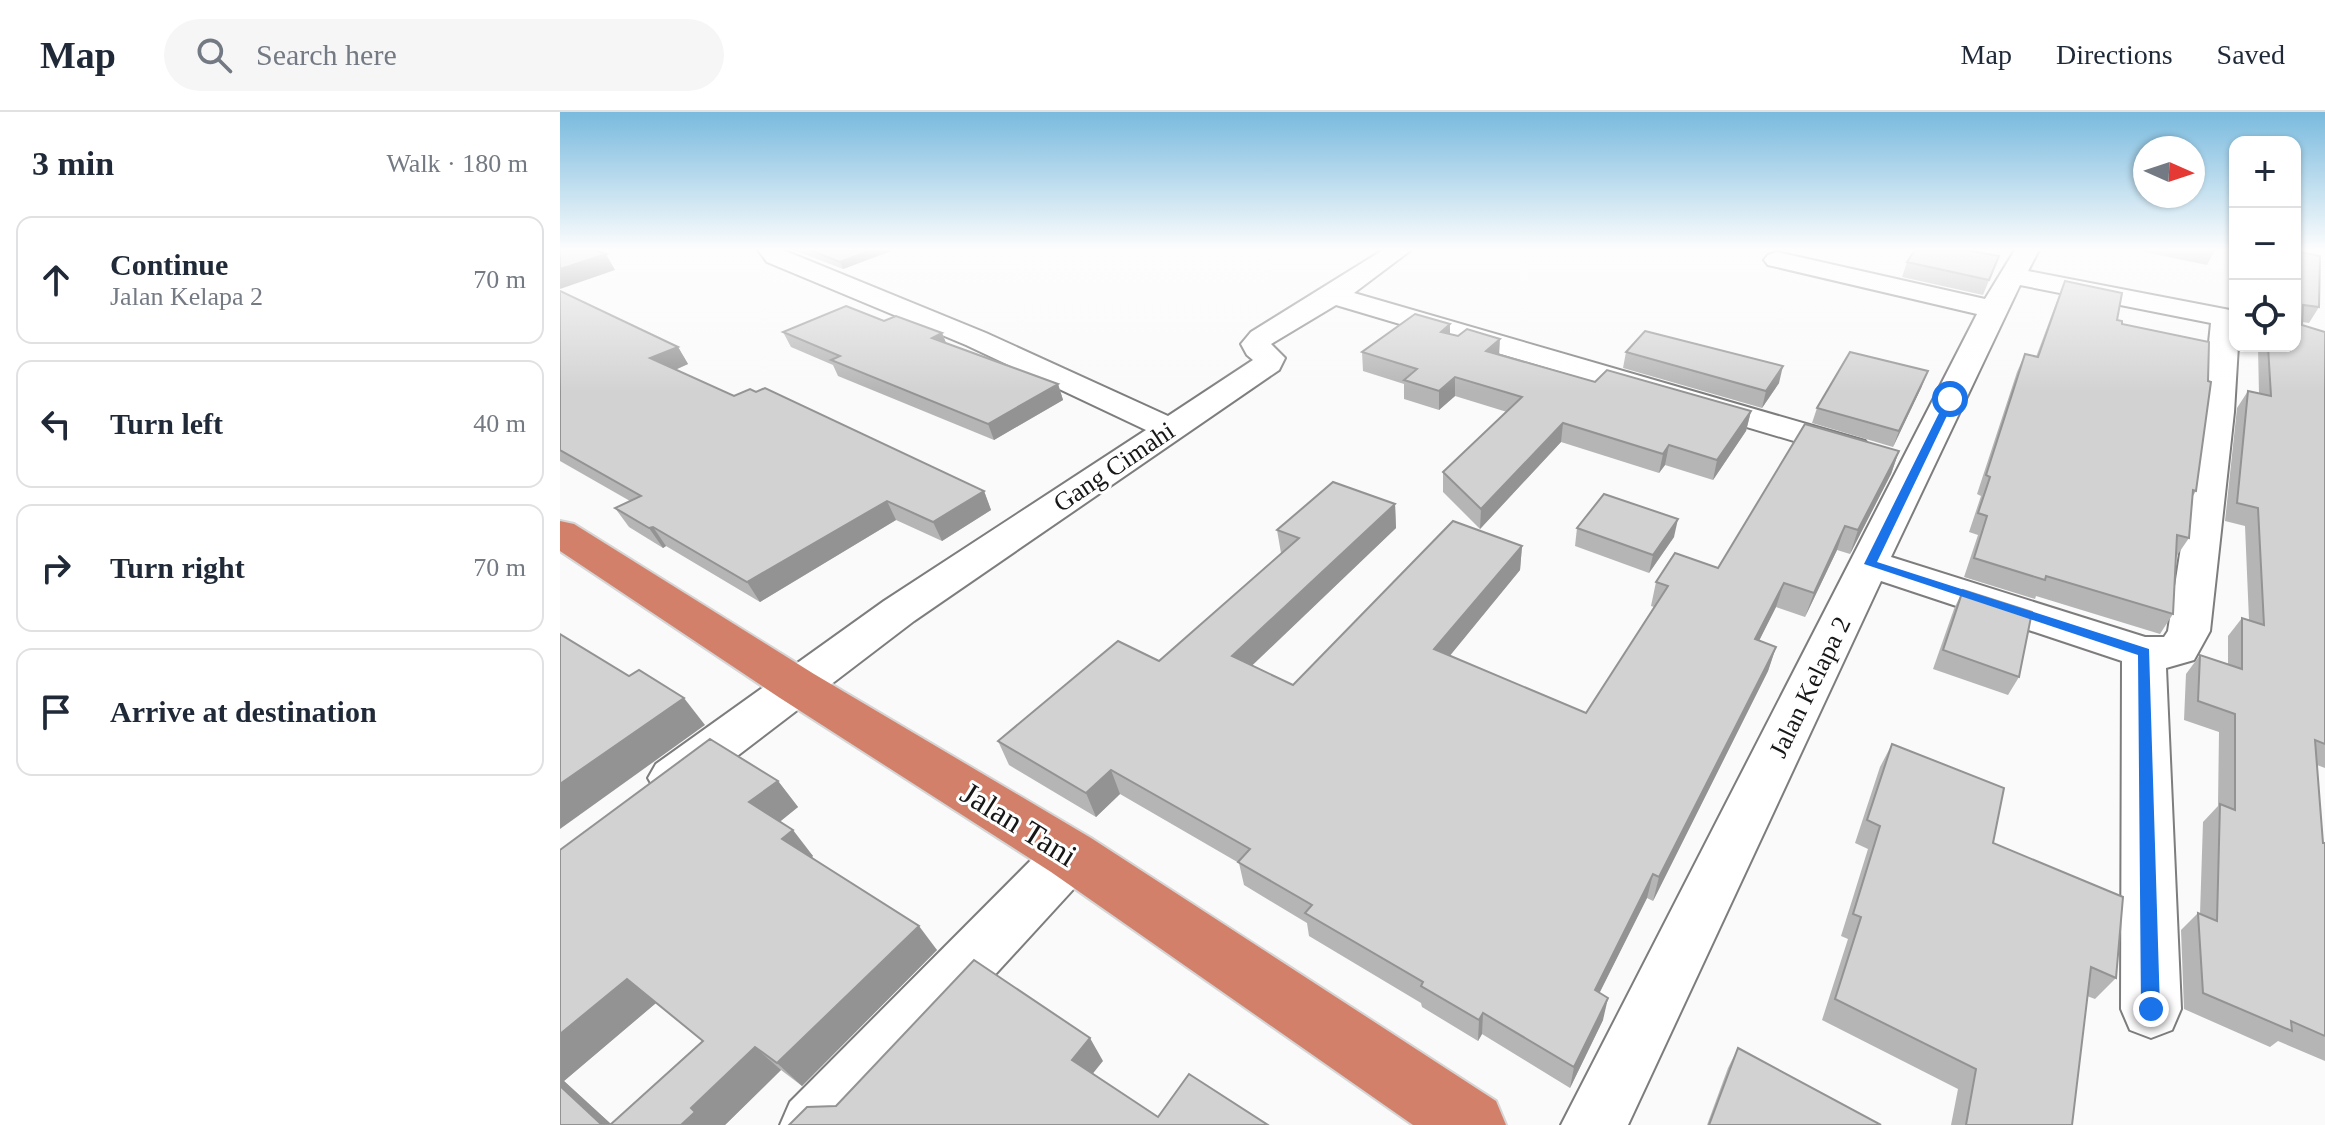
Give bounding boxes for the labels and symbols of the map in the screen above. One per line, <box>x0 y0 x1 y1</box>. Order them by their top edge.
north arrow <box>2133 136 2205 208</box>
route start <box>1932 381 1968 417</box>
street label: Gang Cimahi <box>1048 416 1180 518</box>
street label: Jalan Kelapa 2 <box>1763 612 1857 762</box>
street label: Jalan Tani <box>955 774 1084 874</box>
route end <box>2133 991 2169 1027</box>

